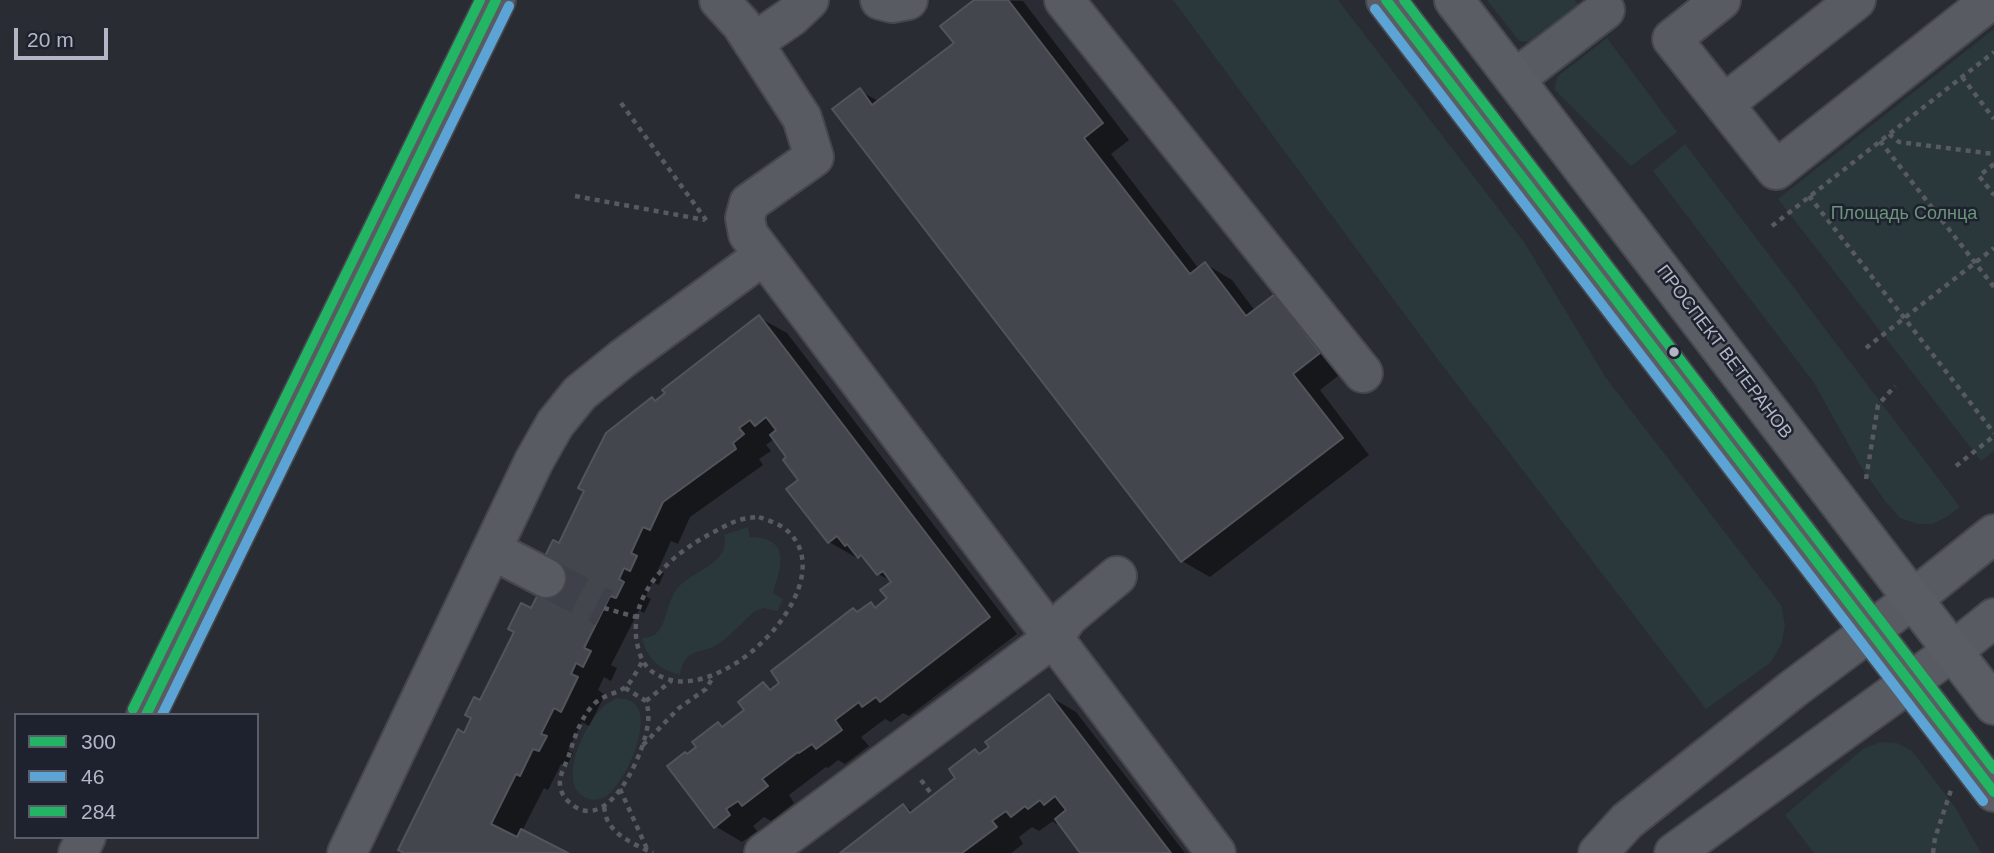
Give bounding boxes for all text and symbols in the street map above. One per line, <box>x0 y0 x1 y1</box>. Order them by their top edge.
scale bar <box>18 14 112 58</box>
text: 20 m <box>27 28 74 51</box>
park label: Площадь Солнца <box>1831 203 1977 225</box>
street label: ПРОСПЕКТ ВЕТЕРАНОВ <box>1652 261 1796 443</box>
unlabelled marker <box>1667 345 1681 359</box>
legend <box>14 713 259 839</box>
text: 300 <box>81 730 116 753</box>
text: 46 <box>81 765 104 788</box>
text: 284 <box>81 800 116 823</box>

